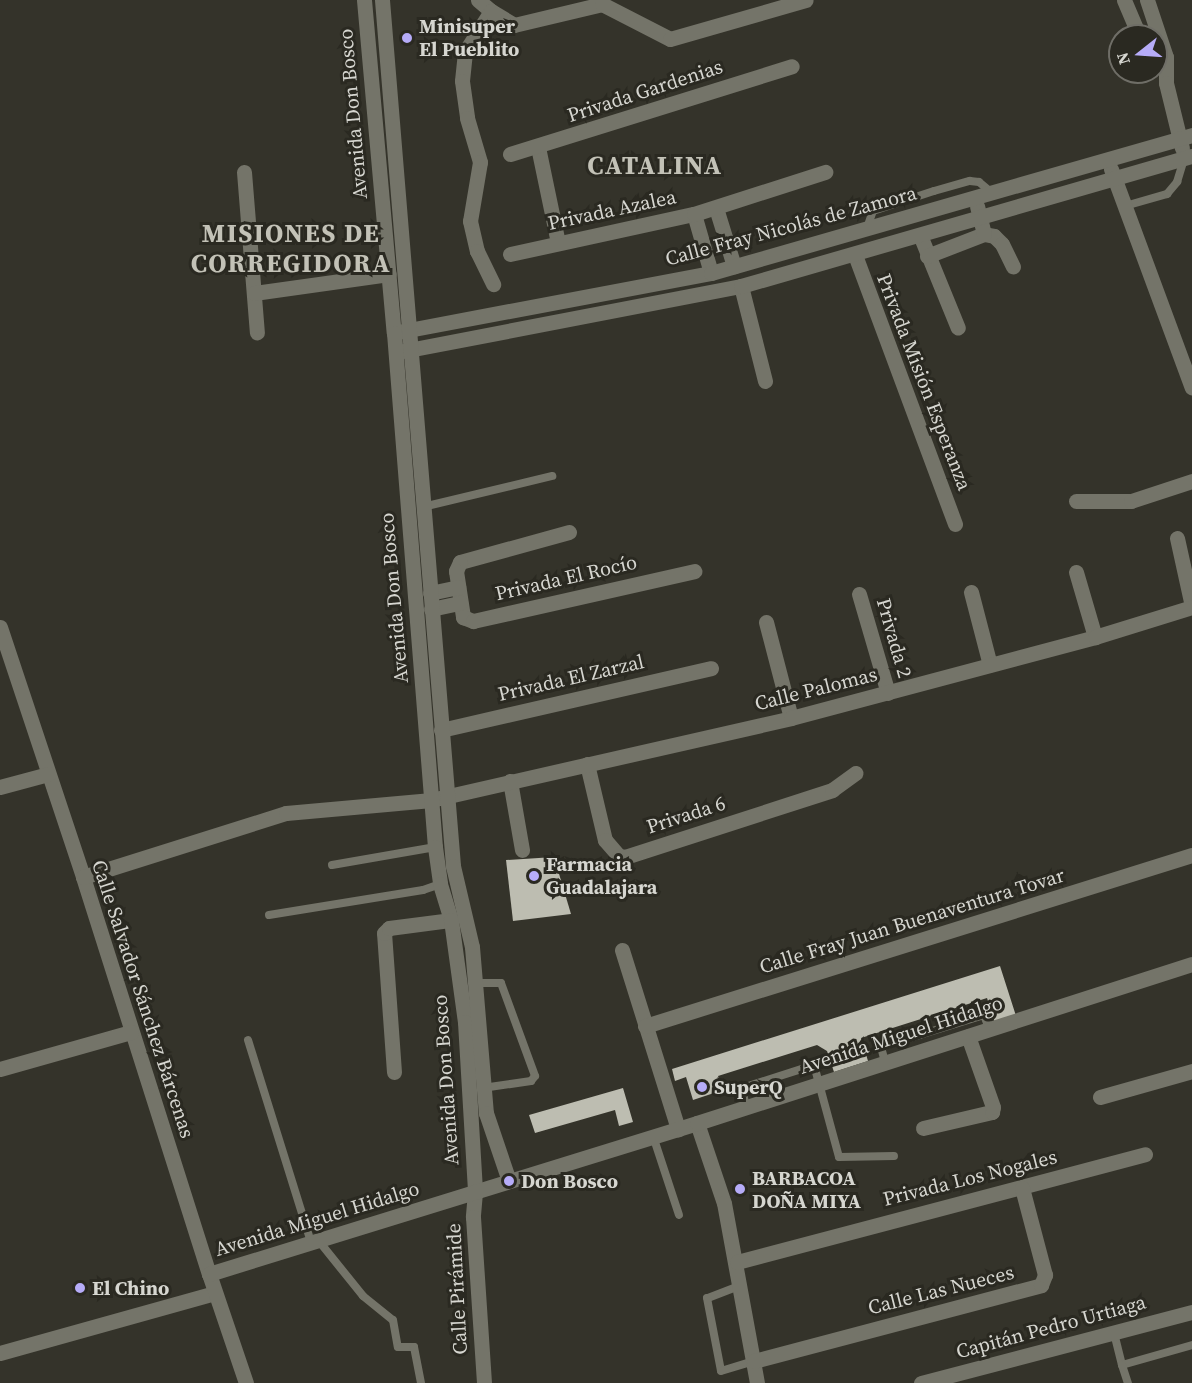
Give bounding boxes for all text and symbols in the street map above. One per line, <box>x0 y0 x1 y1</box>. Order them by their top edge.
place label: Minisuper El Pueblito <box>419 14 519 61</box>
north arrow <box>1108 24 1168 84</box>
street label: Avenida Don Bosco <box>334 28 372 200</box>
marker: Minisuper El Pueblito <box>400 31 414 45</box>
text: N <box>1110 50 1135 67</box>
street label: Privada Gardenias <box>564 55 726 127</box>
district label: CATALINA <box>587 150 723 182</box>
street label: Calle Fray Nicolás de Zamora <box>663 181 919 271</box>
street label: Privada Azalea <box>546 185 678 235</box>
district label: MISIONES DE CORREGIDORA <box>191 218 391 280</box>
street label: Privada Misión Esperanza <box>872 270 976 494</box>
street label: Avenida Don Bosco <box>375 512 413 684</box>
street label: Privada El Rocío <box>493 550 639 606</box>
street label: Privada 2 <box>871 595 917 681</box>
street label: Privada El Zarzal <box>496 650 646 706</box>
street label: Calle Palomas <box>752 662 880 716</box>
street label: Privada 6 <box>643 791 729 839</box>
place label: Farmacia Guadalajara <box>546 852 657 899</box>
street label: Calle Salvador Sánchez Bárcenas <box>87 857 199 1141</box>
street label: Calle Fray Juan Buenaventura Tovar <box>756 863 1068 979</box>
marker: Farmacia Guadalajara <box>527 869 541 883</box>
street label: Avenida Miguel Hidalgo <box>796 991 1006 1079</box>
street label: Avenida Don Bosco <box>428 994 464 1166</box>
place label: SuperQ <box>714 1075 783 1099</box>
marker: SuperQ <box>695 1080 709 1094</box>
street label: Privada Los Nogales <box>881 1145 1059 1211</box>
place label: BARBACOA DOÑA MIYA <box>752 1166 861 1213</box>
place label: Don Bosco <box>521 1169 618 1193</box>
marker: Don Bosco <box>502 1174 516 1188</box>
street label: Avenida Miguel Hidalgo <box>212 1176 422 1262</box>
marker: BARBACOA DOÑA MIYA <box>733 1182 747 1196</box>
street label: Calle Pirámide <box>442 1223 472 1355</box>
street label: Calle Las Nueces <box>866 1260 1016 1320</box>
place label: El Chino <box>92 1276 169 1300</box>
marker: El Chino <box>73 1281 87 1295</box>
street label: Capitán Pedro Urtiaga <box>953 1290 1149 1364</box>

